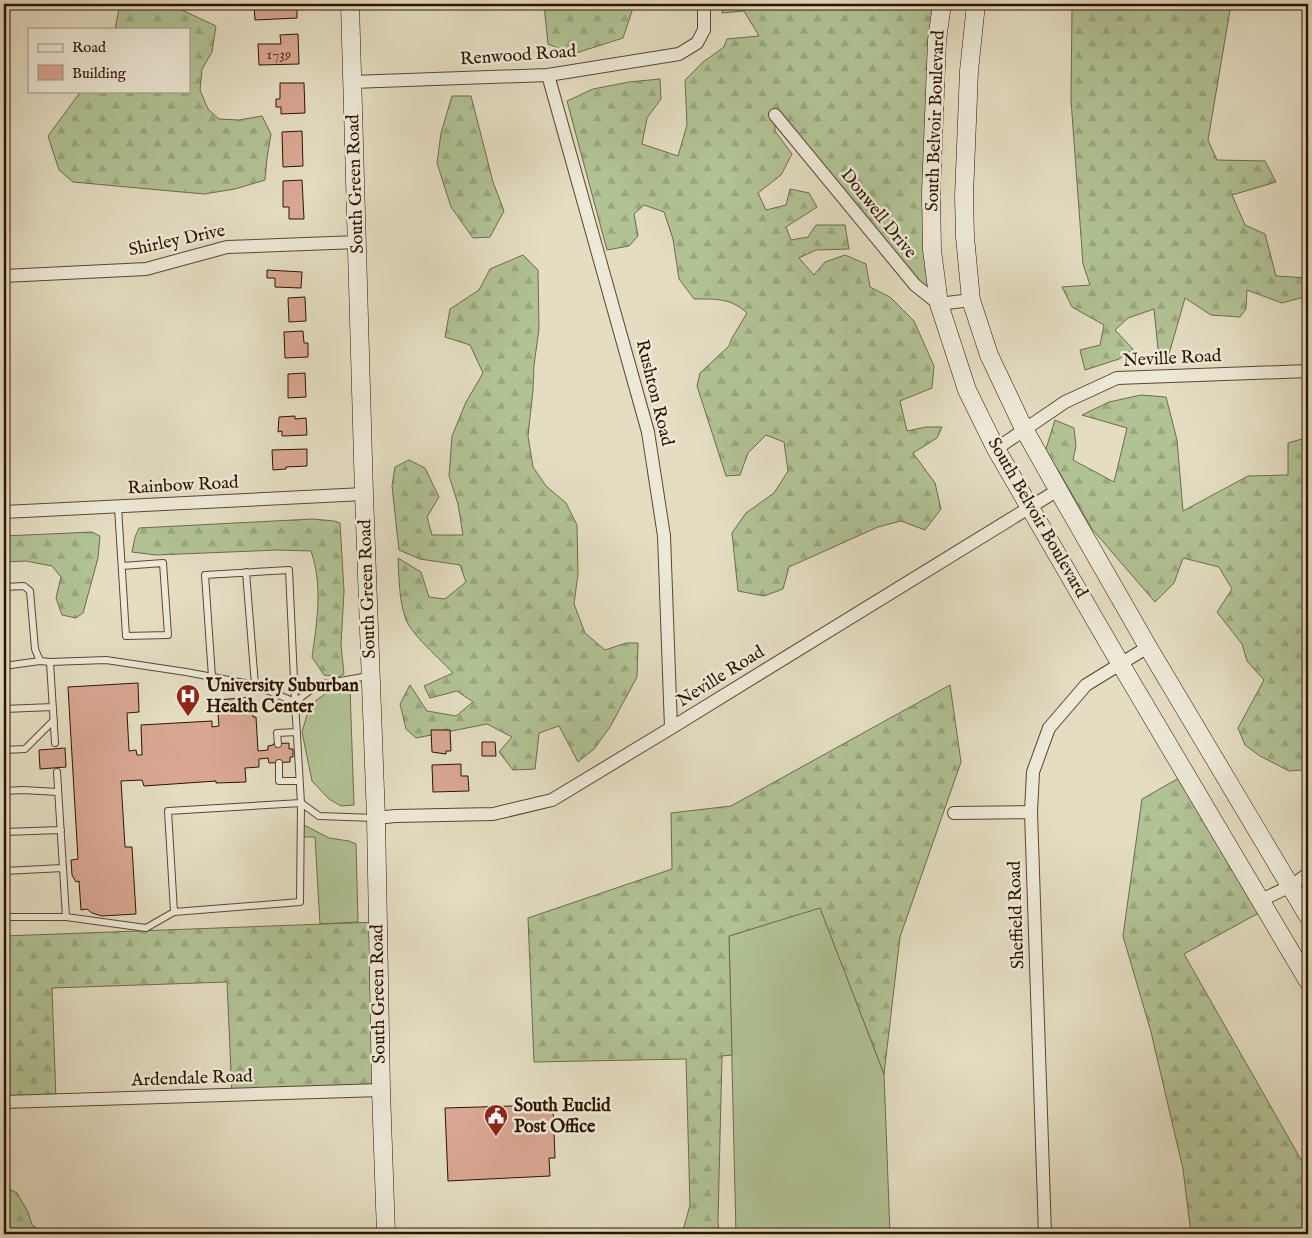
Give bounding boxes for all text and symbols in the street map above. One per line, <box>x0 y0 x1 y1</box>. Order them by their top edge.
legend <box>28 28 190 92</box>
street label: South Belvoir Boulevard <box>921 30 951 212</box>
text: Road <box>72 38 107 57</box>
street label: Renwood Road <box>459 40 577 72</box>
house number: 1739 <box>267 45 291 64</box>
text: Building <box>72 64 127 83</box>
street label: South Green Road <box>342 113 370 254</box>
street label: Donwell Drive <box>835 164 921 264</box>
street label: Shirley Drive <box>127 220 227 262</box>
street label: Rushton Road <box>630 337 678 449</box>
street label: Neville Road <box>1122 345 1222 373</box>
street label: South Belvoir Boulevard <box>982 434 1093 603</box>
street label: Rainbow Road <box>127 472 240 500</box>
street label: South Green Road <box>354 518 382 659</box>
street label: Neville Road <box>673 641 769 713</box>
place label: University Suburban Health Center <box>205 675 359 719</box>
hospital icon: University Suburban Health Center <box>175 683 201 717</box>
street label: Sheffield Road <box>1004 860 1030 970</box>
street label: South Green Road <box>366 924 392 1064</box>
street label: Ardendale Road <box>130 1065 253 1093</box>
place label: South Euclid Post Office <box>514 1095 611 1139</box>
public building icon: South Euclid Post Office <box>483 1103 509 1137</box>

